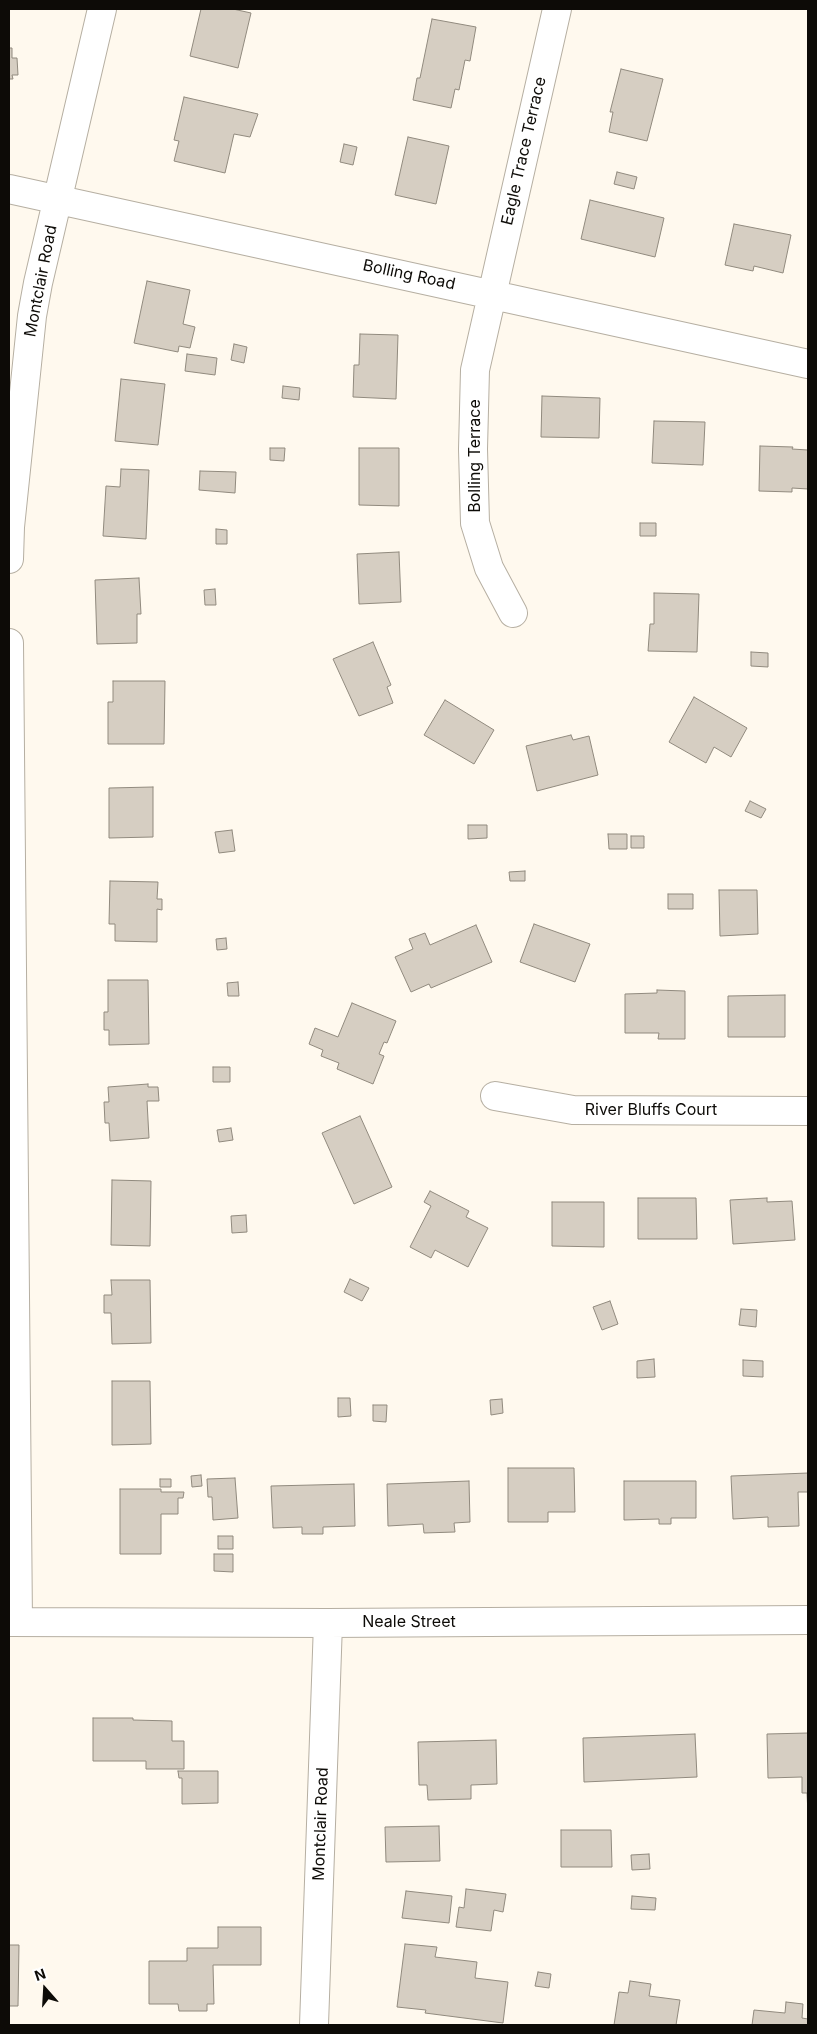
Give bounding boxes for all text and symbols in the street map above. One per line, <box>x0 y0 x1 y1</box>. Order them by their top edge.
street label: Eagle Trace Terrace <box>498 75 550 227</box>
street label: Montclair Road <box>21 223 61 339</box>
street label: Bolling Road <box>361 256 457 294</box>
street label: Bolling Terrace <box>465 399 485 513</box>
street label: River Bluffs Court <box>585 1100 717 1120</box>
street label: Neale Street <box>362 1612 456 1632</box>
street label: Montclair Road <box>309 1767 333 1881</box>
north arrow <box>20 1964 70 2014</box>
text: N <box>32 1965 48 1984</box>

